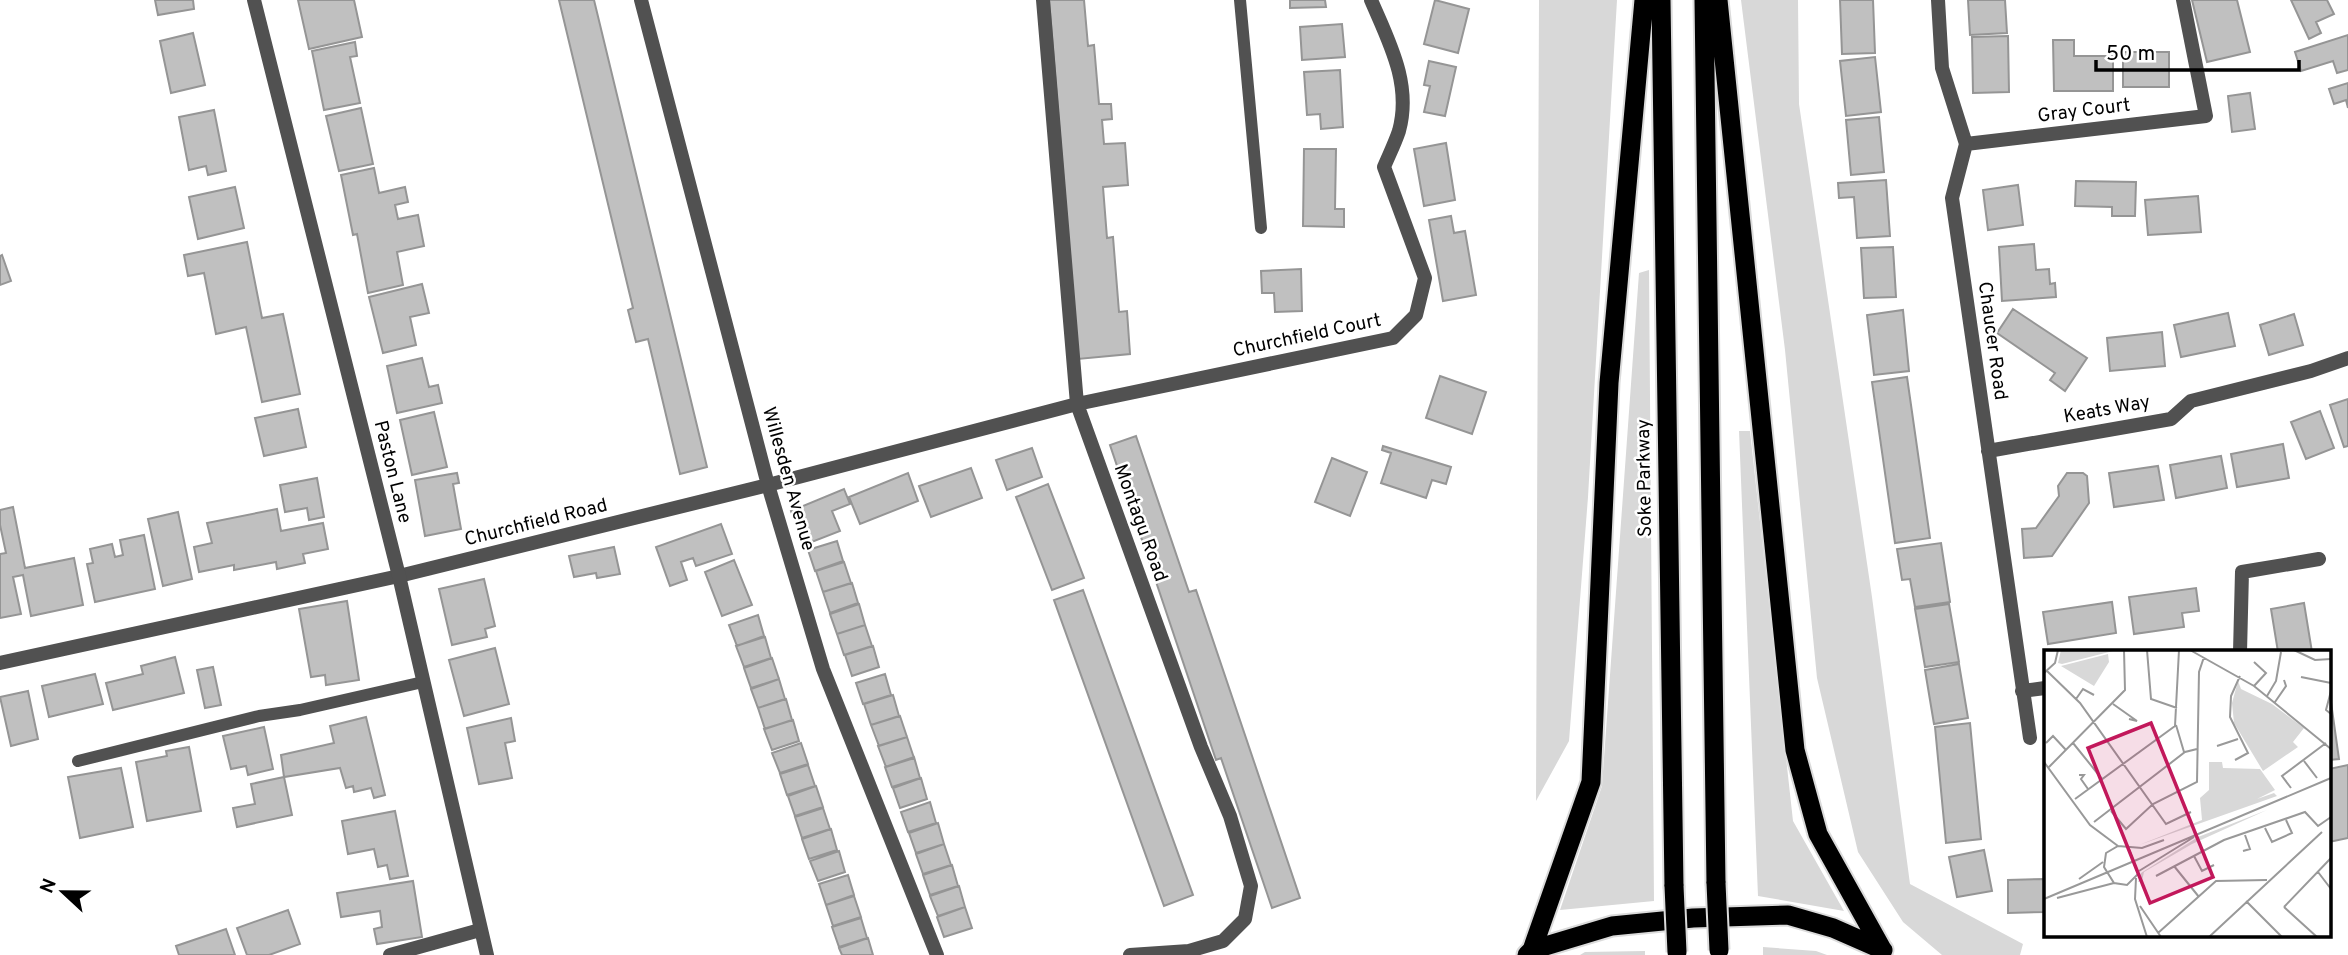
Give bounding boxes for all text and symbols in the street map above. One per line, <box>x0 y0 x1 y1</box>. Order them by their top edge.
scale bar <box>2096 28 2299 72</box>
text: 50 m <box>2106 41 2155 68</box>
street label: Gray Court <box>2036 93 2132 129</box>
street label: Chaucer Road <box>1972 280 2012 402</box>
street label: Churchfield Court <box>1231 309 1383 363</box>
street label: Keats Way <box>2062 391 2152 429</box>
street label: Willesden Avenue <box>756 404 820 554</box>
street label: Paston Lane <box>368 418 416 526</box>
street label: Soke Parkway <box>1632 419 1658 537</box>
street label: Montagu Road <box>1108 461 1172 585</box>
street label: Churchfield Road <box>462 494 610 552</box>
inset map <box>2044 650 2330 937</box>
north arrow <box>28 857 98 927</box>
text: N <box>35 876 63 897</box>

